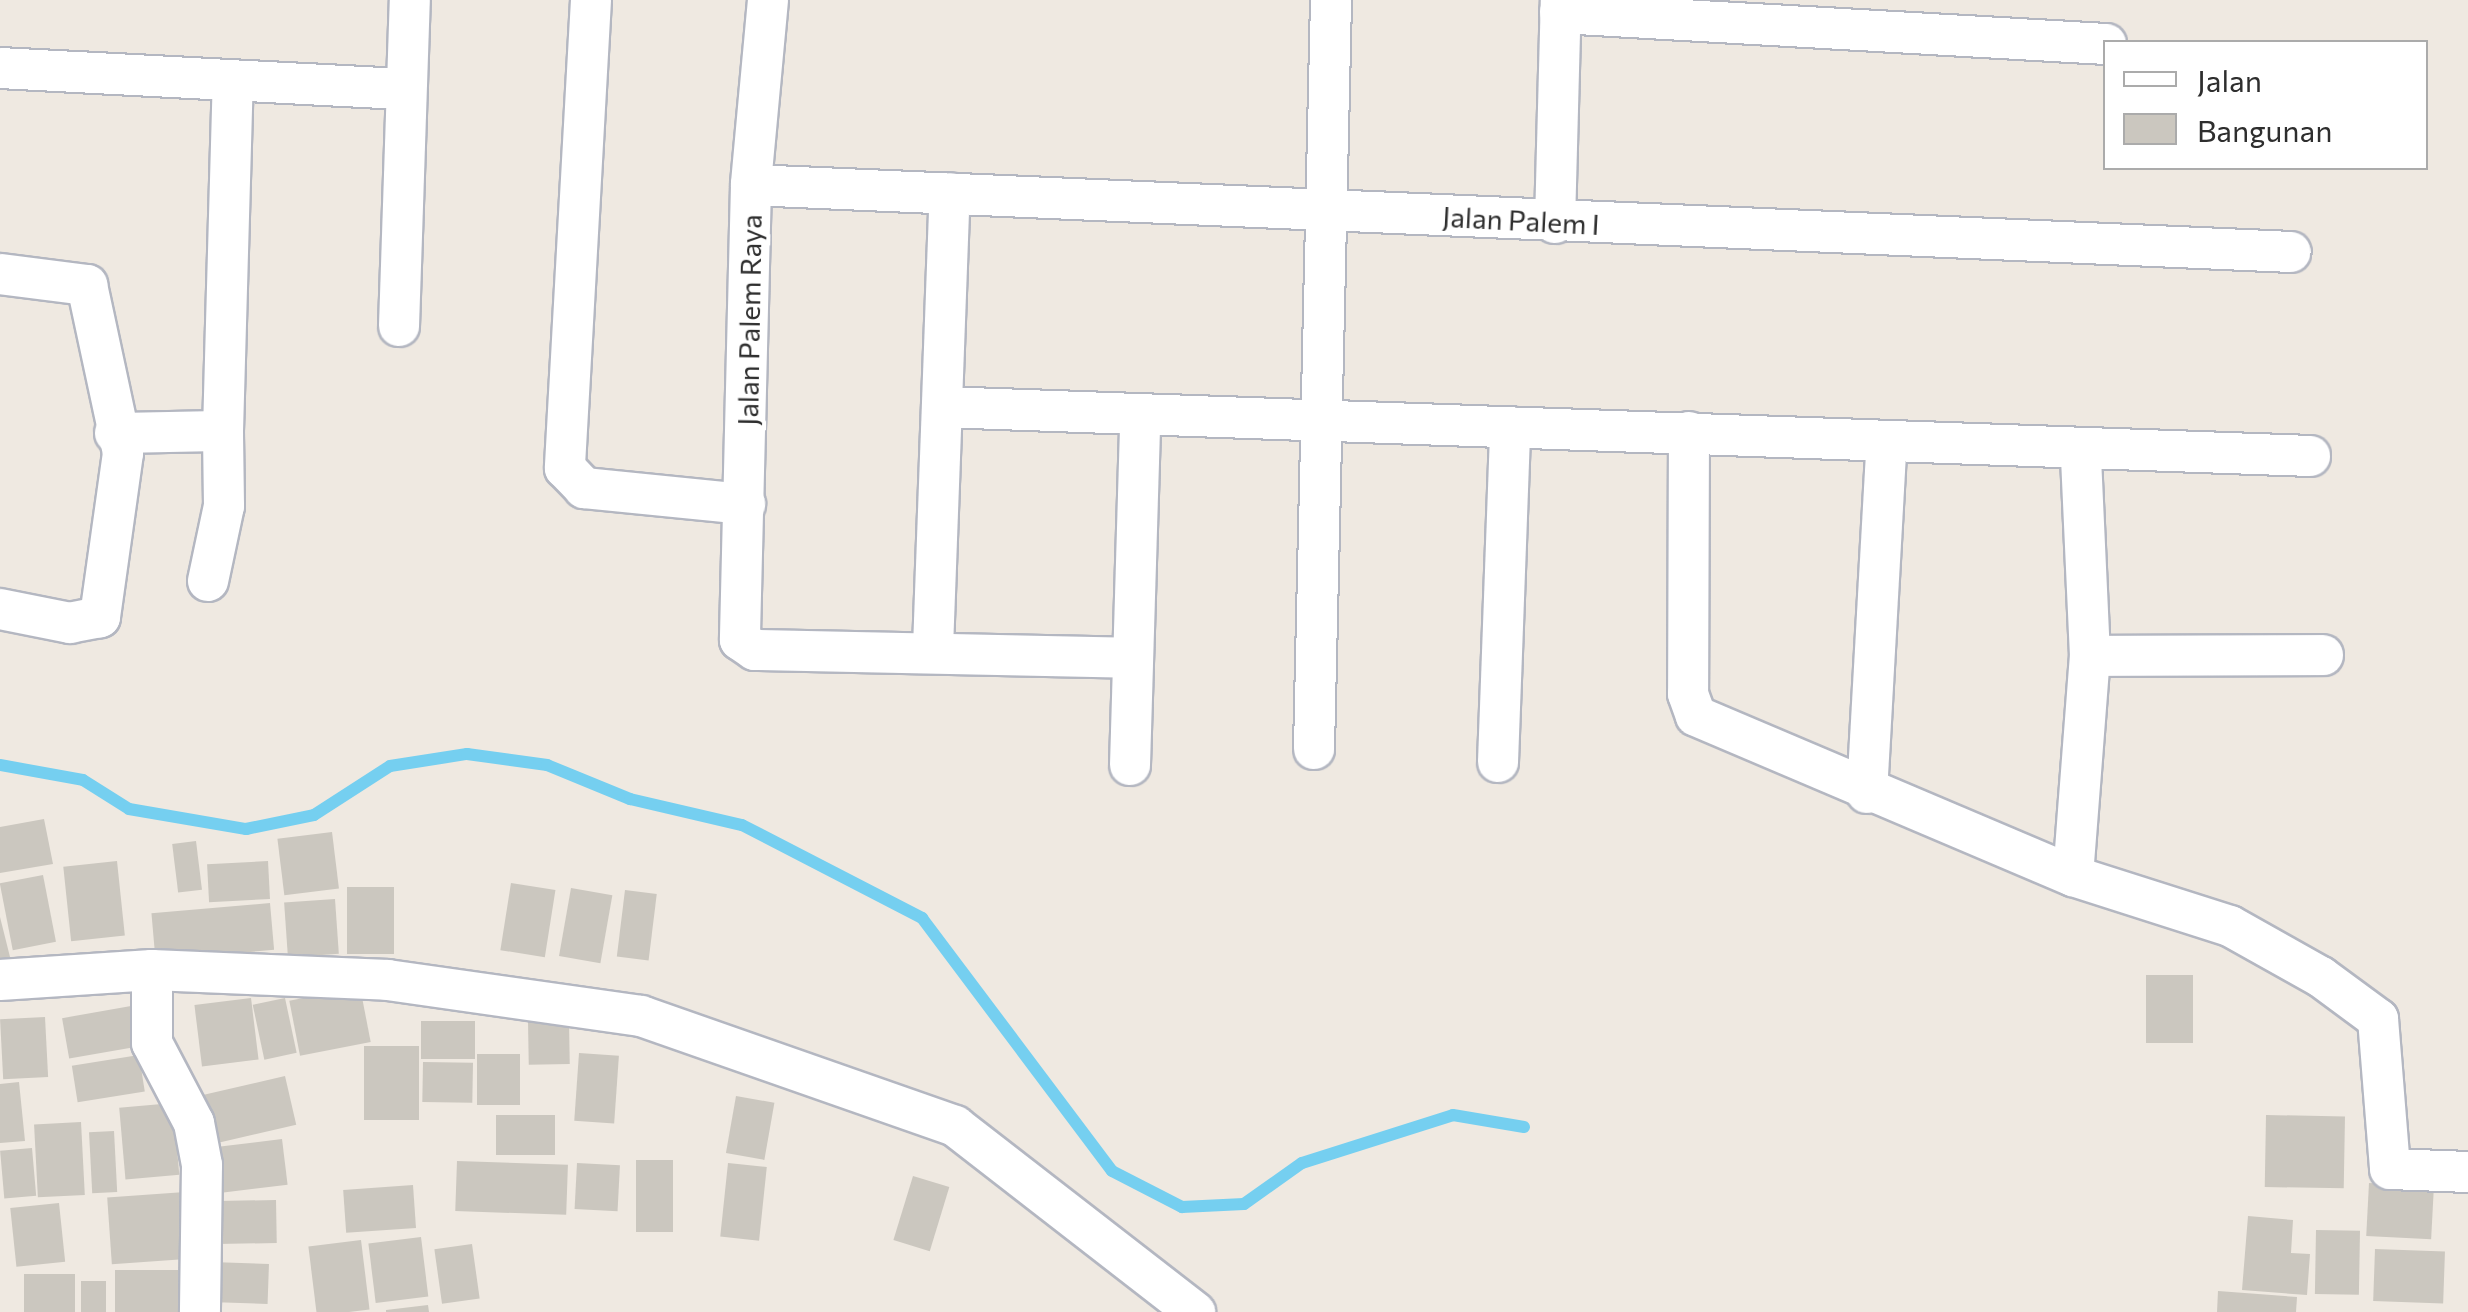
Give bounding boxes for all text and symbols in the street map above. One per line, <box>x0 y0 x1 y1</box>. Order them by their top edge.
legend <box>2103 40 2428 170</box>
text: Jalan <box>2197 61 2262 98</box>
text: Bangunan <box>2197 111 2332 148</box>
street label: Jalan Palem I <box>1441 199 1601 241</box>
street label: Jalan Palem Raya <box>730 214 768 426</box>

